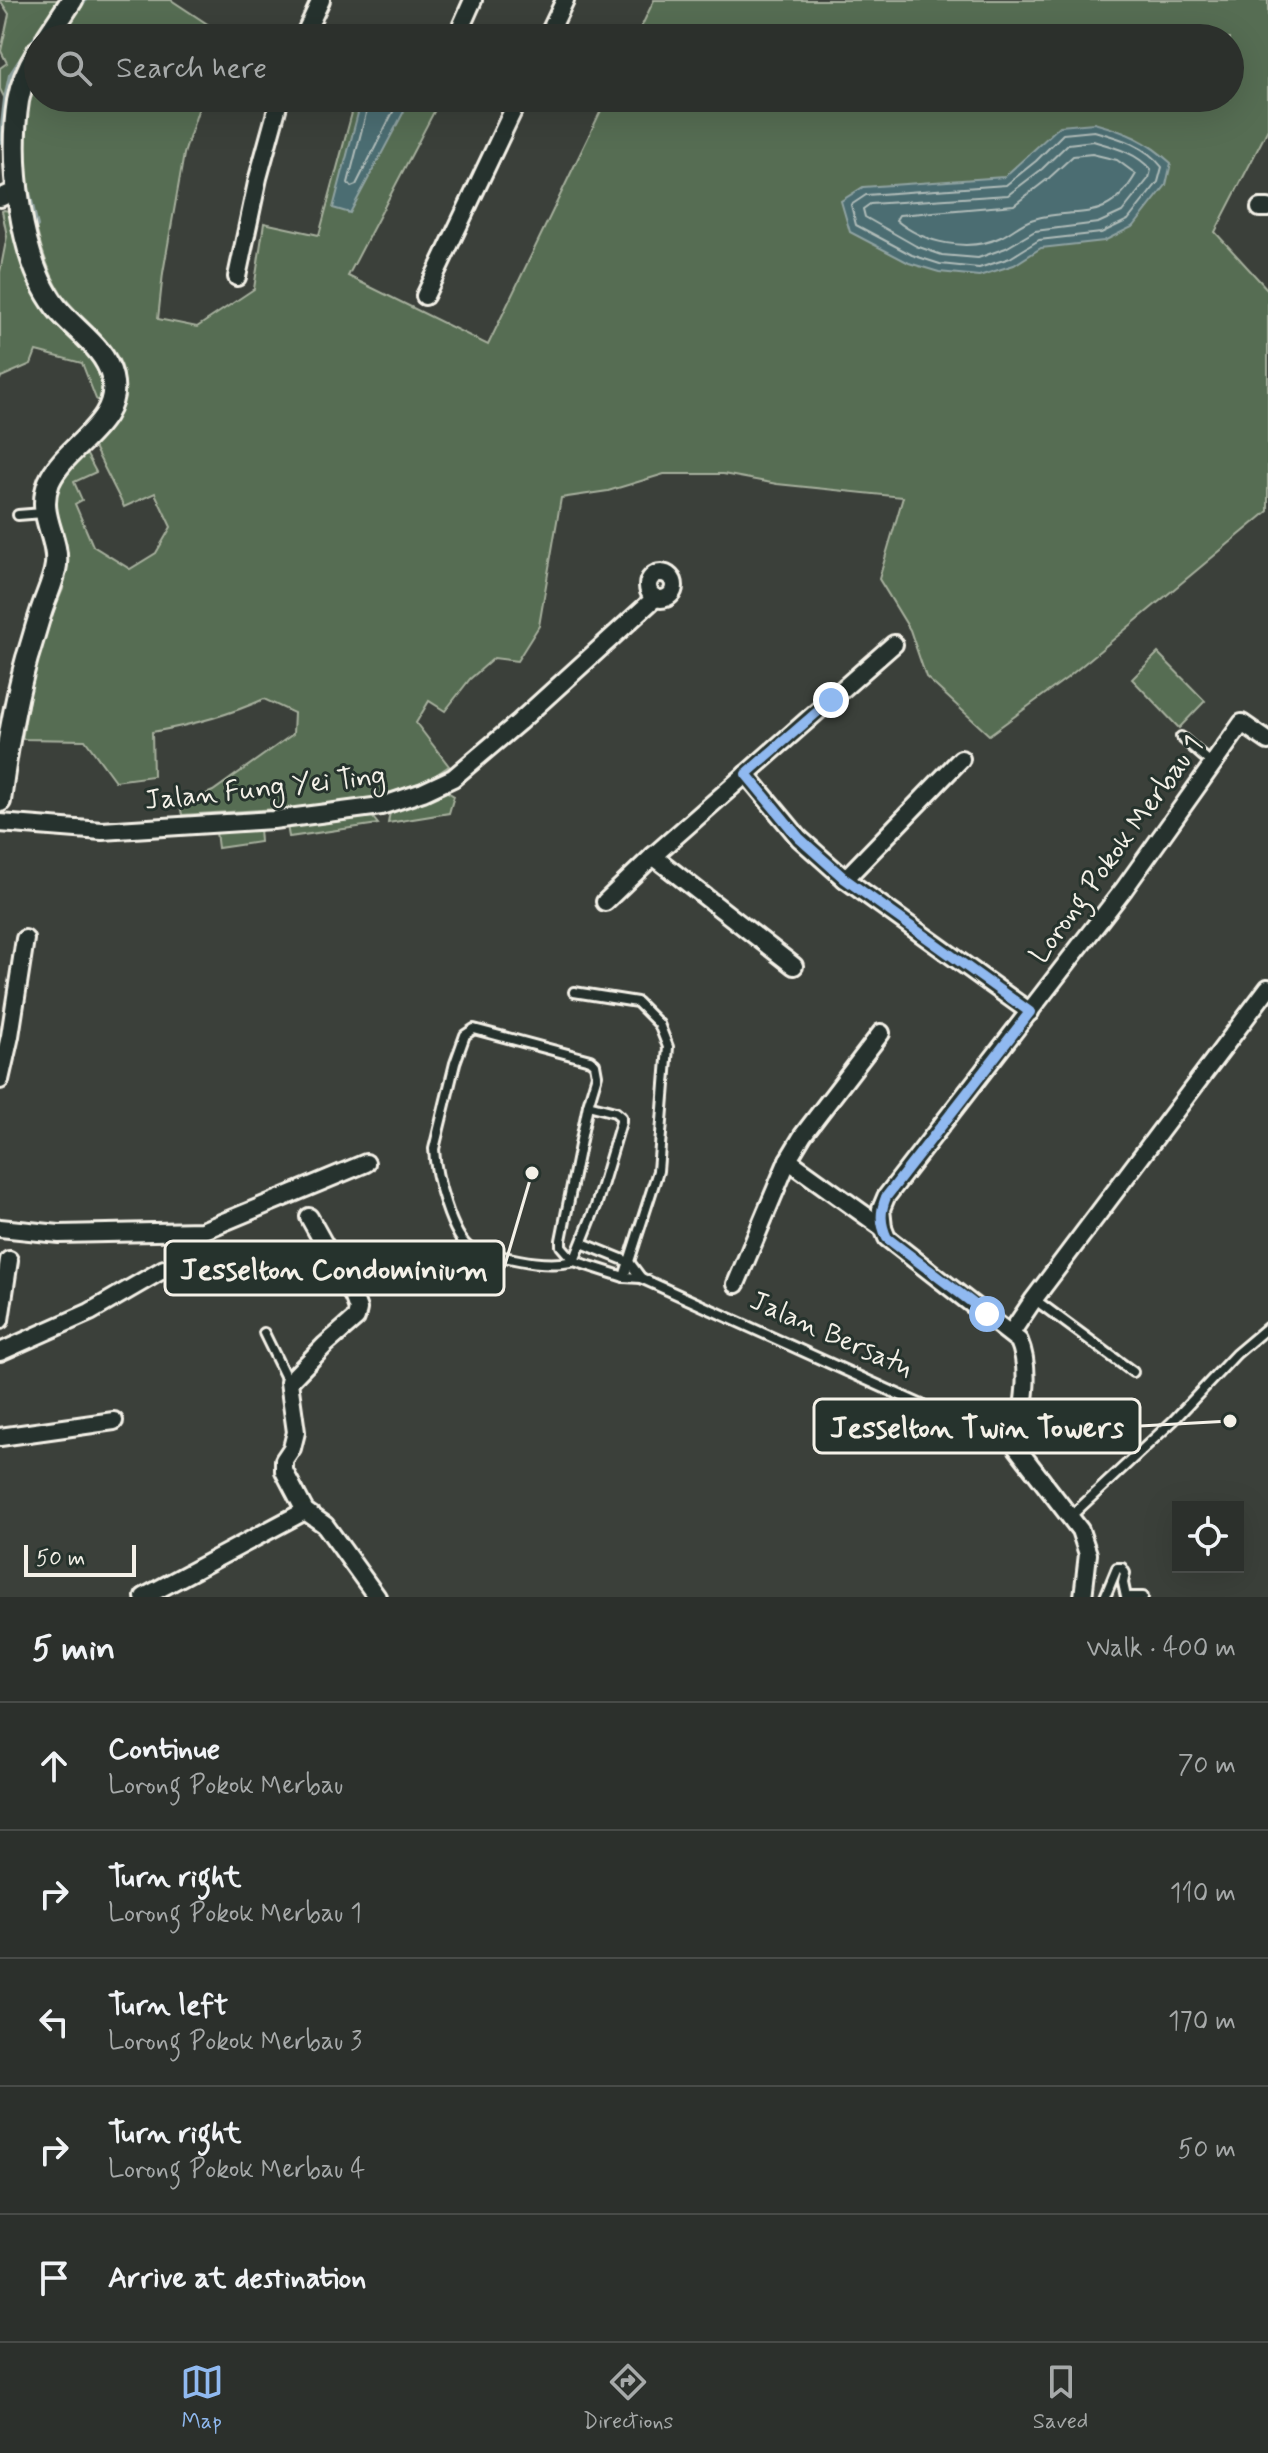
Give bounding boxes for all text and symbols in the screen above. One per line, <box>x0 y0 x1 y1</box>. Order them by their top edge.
search box <box>24 24 1244 112</box>
icon: search <box>52 46 96 90</box>
text: Search here <box>116 49 267 88</box>
route end <box>813 682 849 718</box>
street label: Lorong Pokok Merbau 1 <box>1022 729 1215 973</box>
street label: Jalan Fung Yei Ting <box>143 758 387 822</box>
callout: Jesselton Condominium <box>165 1241 504 1295</box>
text: Jesselton Condominium <box>180 1251 488 1290</box>
street label: Jalan Bersatu <box>744 1283 918 1387</box>
route start <box>969 1296 1005 1332</box>
callout: Jesselton Twin Towers <box>814 1399 1140 1453</box>
text: Jesselton Twin Towers <box>830 1409 1125 1448</box>
map controls <box>1172 1501 1244 1573</box>
button: locate <box>1172 1501 1244 1573</box>
scale bar <box>24 1541 136 1577</box>
text: 50 m <box>36 1545 85 1573</box>
text: 5 min <box>32 1627 115 1672</box>
text: Walk · 400 m <box>1086 1632 1236 1666</box>
text: Continue <box>108 1730 220 1769</box>
icon: ahead <box>32 1744 76 1788</box>
text: 70 m <box>1178 1749 1236 1783</box>
text: Lorong Pokok Merbau <box>108 1769 343 1803</box>
text: Turn right <box>108 1858 241 1897</box>
icon: right <box>32 1872 76 1916</box>
text: 110 m <box>1170 1877 1236 1911</box>
text: Lorong Pokok Merbau 1 <box>108 1897 362 1931</box>
text: Turn left <box>108 1986 228 2025</box>
icon: left <box>32 2000 76 2044</box>
text: 170 m <box>1168 2005 1236 2039</box>
text: Lorong Pokok Merbau 3 <box>108 2025 362 2059</box>
text: Turn right <box>108 2114 241 2153</box>
icon: right <box>32 2128 76 2172</box>
text: 50 m <box>1178 2133 1236 2167</box>
text: Lorong Pokok Merbau 4 <box>108 2153 365 2187</box>
icon: arrive <box>32 2256 76 2300</box>
text: Arrive at destination <box>108 2259 366 2298</box>
tab: Map <box>180 2360 224 2436</box>
tab: Directions <box>583 2360 673 2436</box>
tab: Saved <box>1033 2360 1088 2436</box>

